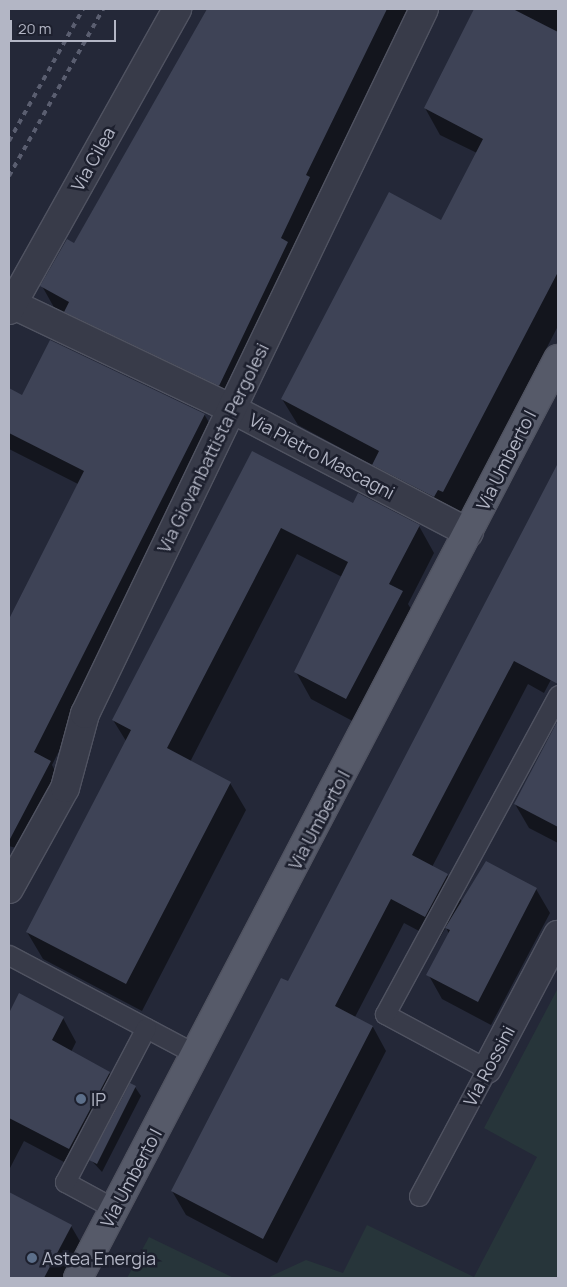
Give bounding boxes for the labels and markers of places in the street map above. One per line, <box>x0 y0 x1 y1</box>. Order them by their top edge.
place label: IP <box>91 1088 106 1110</box>
marker: IP <box>75 1093 87 1105</box>
place label: Astea Energia <box>42 1247 156 1269</box>
marker: Astea Energia <box>26 1252 38 1264</box>

